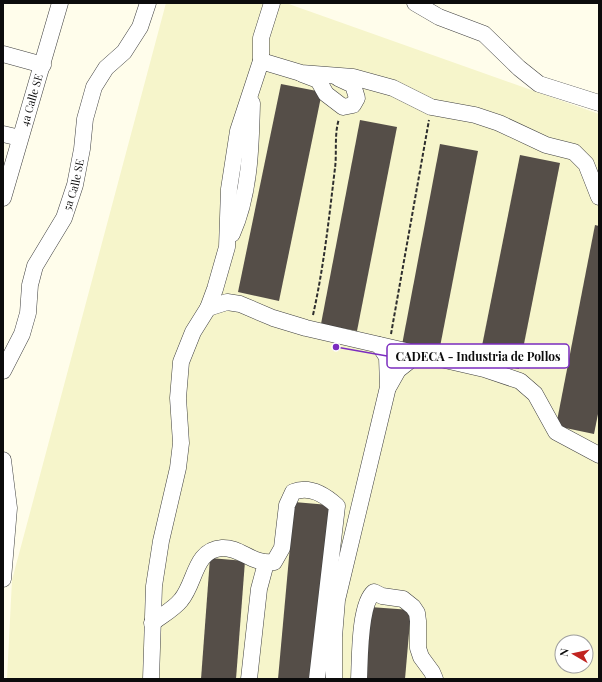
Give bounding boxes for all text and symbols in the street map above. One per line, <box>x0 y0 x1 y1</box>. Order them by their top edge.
street label: 4a Calle SE <box>16 72 46 128</box>
street label: 5a Calle SE <box>59 157 87 212</box>
callout: CADECA - Industria de Pollos <box>387 344 569 368</box>
text: CADECA - Industria de Pollos <box>395 348 561 364</box>
north arrow <box>554 634 594 674</box>
text: N <box>556 647 572 657</box>

